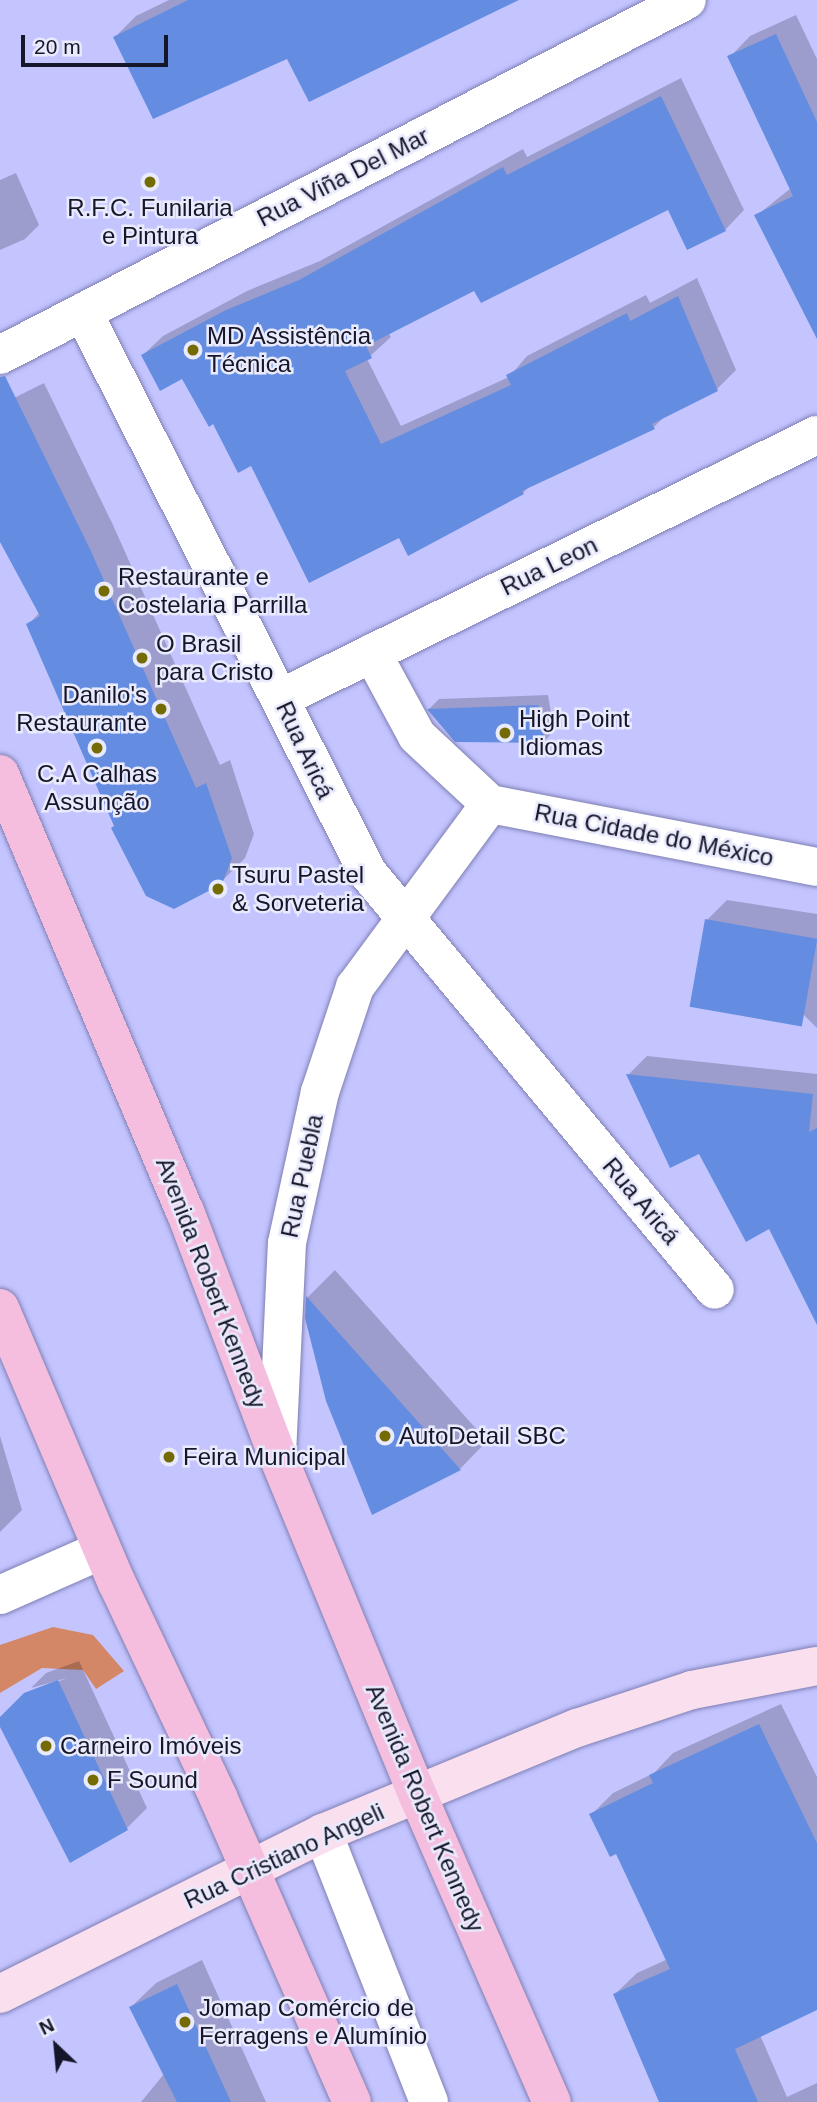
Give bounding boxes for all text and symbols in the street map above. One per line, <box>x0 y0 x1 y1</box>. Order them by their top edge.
scale bar <box>24 21 172 65</box>
text: 20 m <box>34 35 81 58</box>
street label: Rua Viña Del Mar <box>252 121 434 233</box>
marker: R.F.C. Funilaria e Pintura <box>142 174 158 190</box>
place label: R.F.C. Funilaria e Pintura <box>67 194 233 250</box>
place label: MD Assistência Técnica <box>207 322 372 378</box>
marker: MD Assistência Técnica <box>185 342 201 358</box>
street label: Rua Leon <box>496 530 602 602</box>
place label: Restaurante e Costelaria Parrilla <box>118 563 307 619</box>
marker: Restaurante e Costelaria Parrilla <box>96 583 112 599</box>
place label: O Brasil para Cristo <box>156 630 273 686</box>
marker: O Brasil para Cristo <box>134 650 150 666</box>
place label: Danilo's Restaurante <box>16 681 147 737</box>
street label: Rua Aricá <box>270 696 340 804</box>
marker: Danilo's Restaurante <box>153 701 169 717</box>
place label: High Point Idiomas <box>519 705 630 761</box>
marker: High Point Idiomas <box>497 725 513 741</box>
marker: C.A Calhas Assunção <box>89 740 105 756</box>
place label: C.A Calhas Assunção <box>36 760 158 816</box>
street label: Rua Cidade do México <box>532 798 776 872</box>
place label: Tsuru Pastel & Sorveteria <box>232 861 364 917</box>
marker: Tsuru Pastel & Sorveteria <box>210 881 226 897</box>
street label: Rua Puebla <box>275 1112 329 1240</box>
street label: Rua Aricá <box>596 1151 686 1251</box>
street label: Avenida Robert Kennedy <box>150 1153 272 1413</box>
place label: AutoDetail SBC <box>399 1422 566 1450</box>
marker: AutoDetail SBC <box>377 1428 393 1444</box>
place label: Feira Municipal <box>183 1443 346 1471</box>
marker: Feira Municipal <box>161 1449 177 1465</box>
street label: Avenida Robert Kennedy <box>360 1680 490 1936</box>
place label: Carneiro Imóveis <box>60 1732 241 1760</box>
marker: Carneiro Imóveis <box>38 1738 54 1754</box>
place label: F Sound <box>107 1766 198 1794</box>
marker: F Sound <box>85 1772 101 1788</box>
street label: Rua Cristiano Angeli <box>179 1797 389 1915</box>
place label: Jomap Comércio de Ferragens e Alumínio <box>199 1994 428 2050</box>
north arrow <box>21 2011 91 2081</box>
text: N <box>36 2014 57 2039</box>
marker: Jomap Comércio de Ferragens e Alumínio <box>177 2014 193 2030</box>

